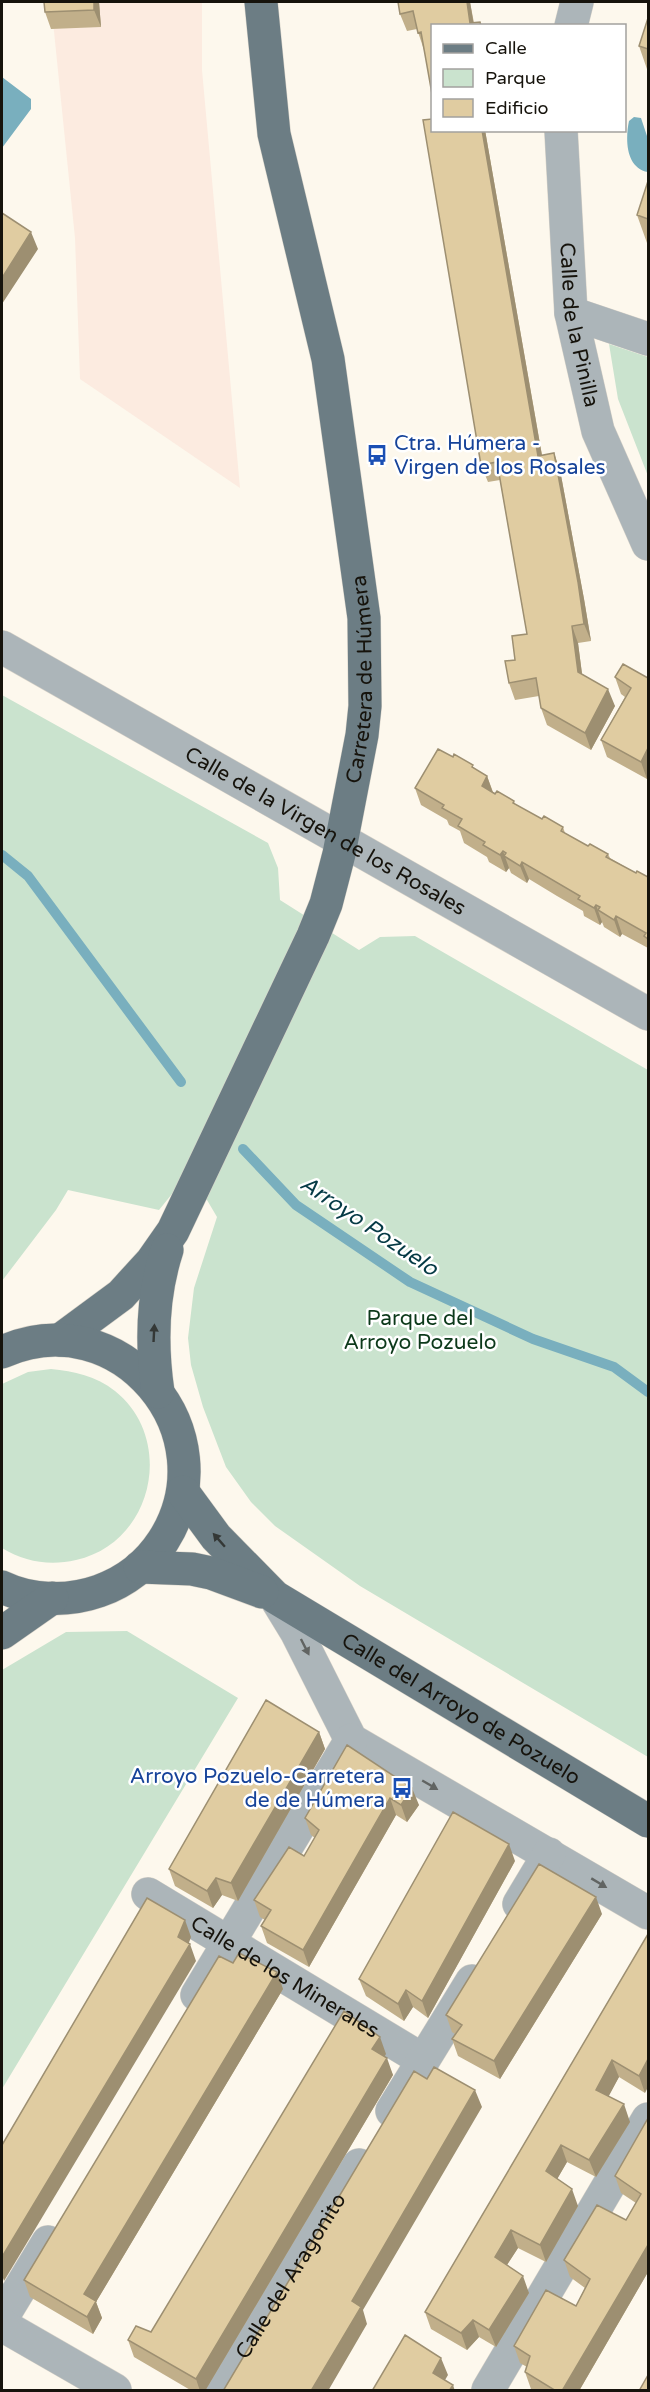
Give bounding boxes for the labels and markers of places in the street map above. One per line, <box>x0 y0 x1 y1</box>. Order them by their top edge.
place label: Ctra. Húmera - Virgen de los Rosales <box>394 431 606 480</box>
bus stop icon: Ctra. Húmera - Virgen de los Rosales <box>365 443 389 467</box>
place label: Arroyo Pozuelo-Carretera de de Húmera <box>130 1764 385 1813</box>
bus stop icon: Arroyo Pozuelo-Carretera de de Húmera <box>390 1776 414 1800</box>

